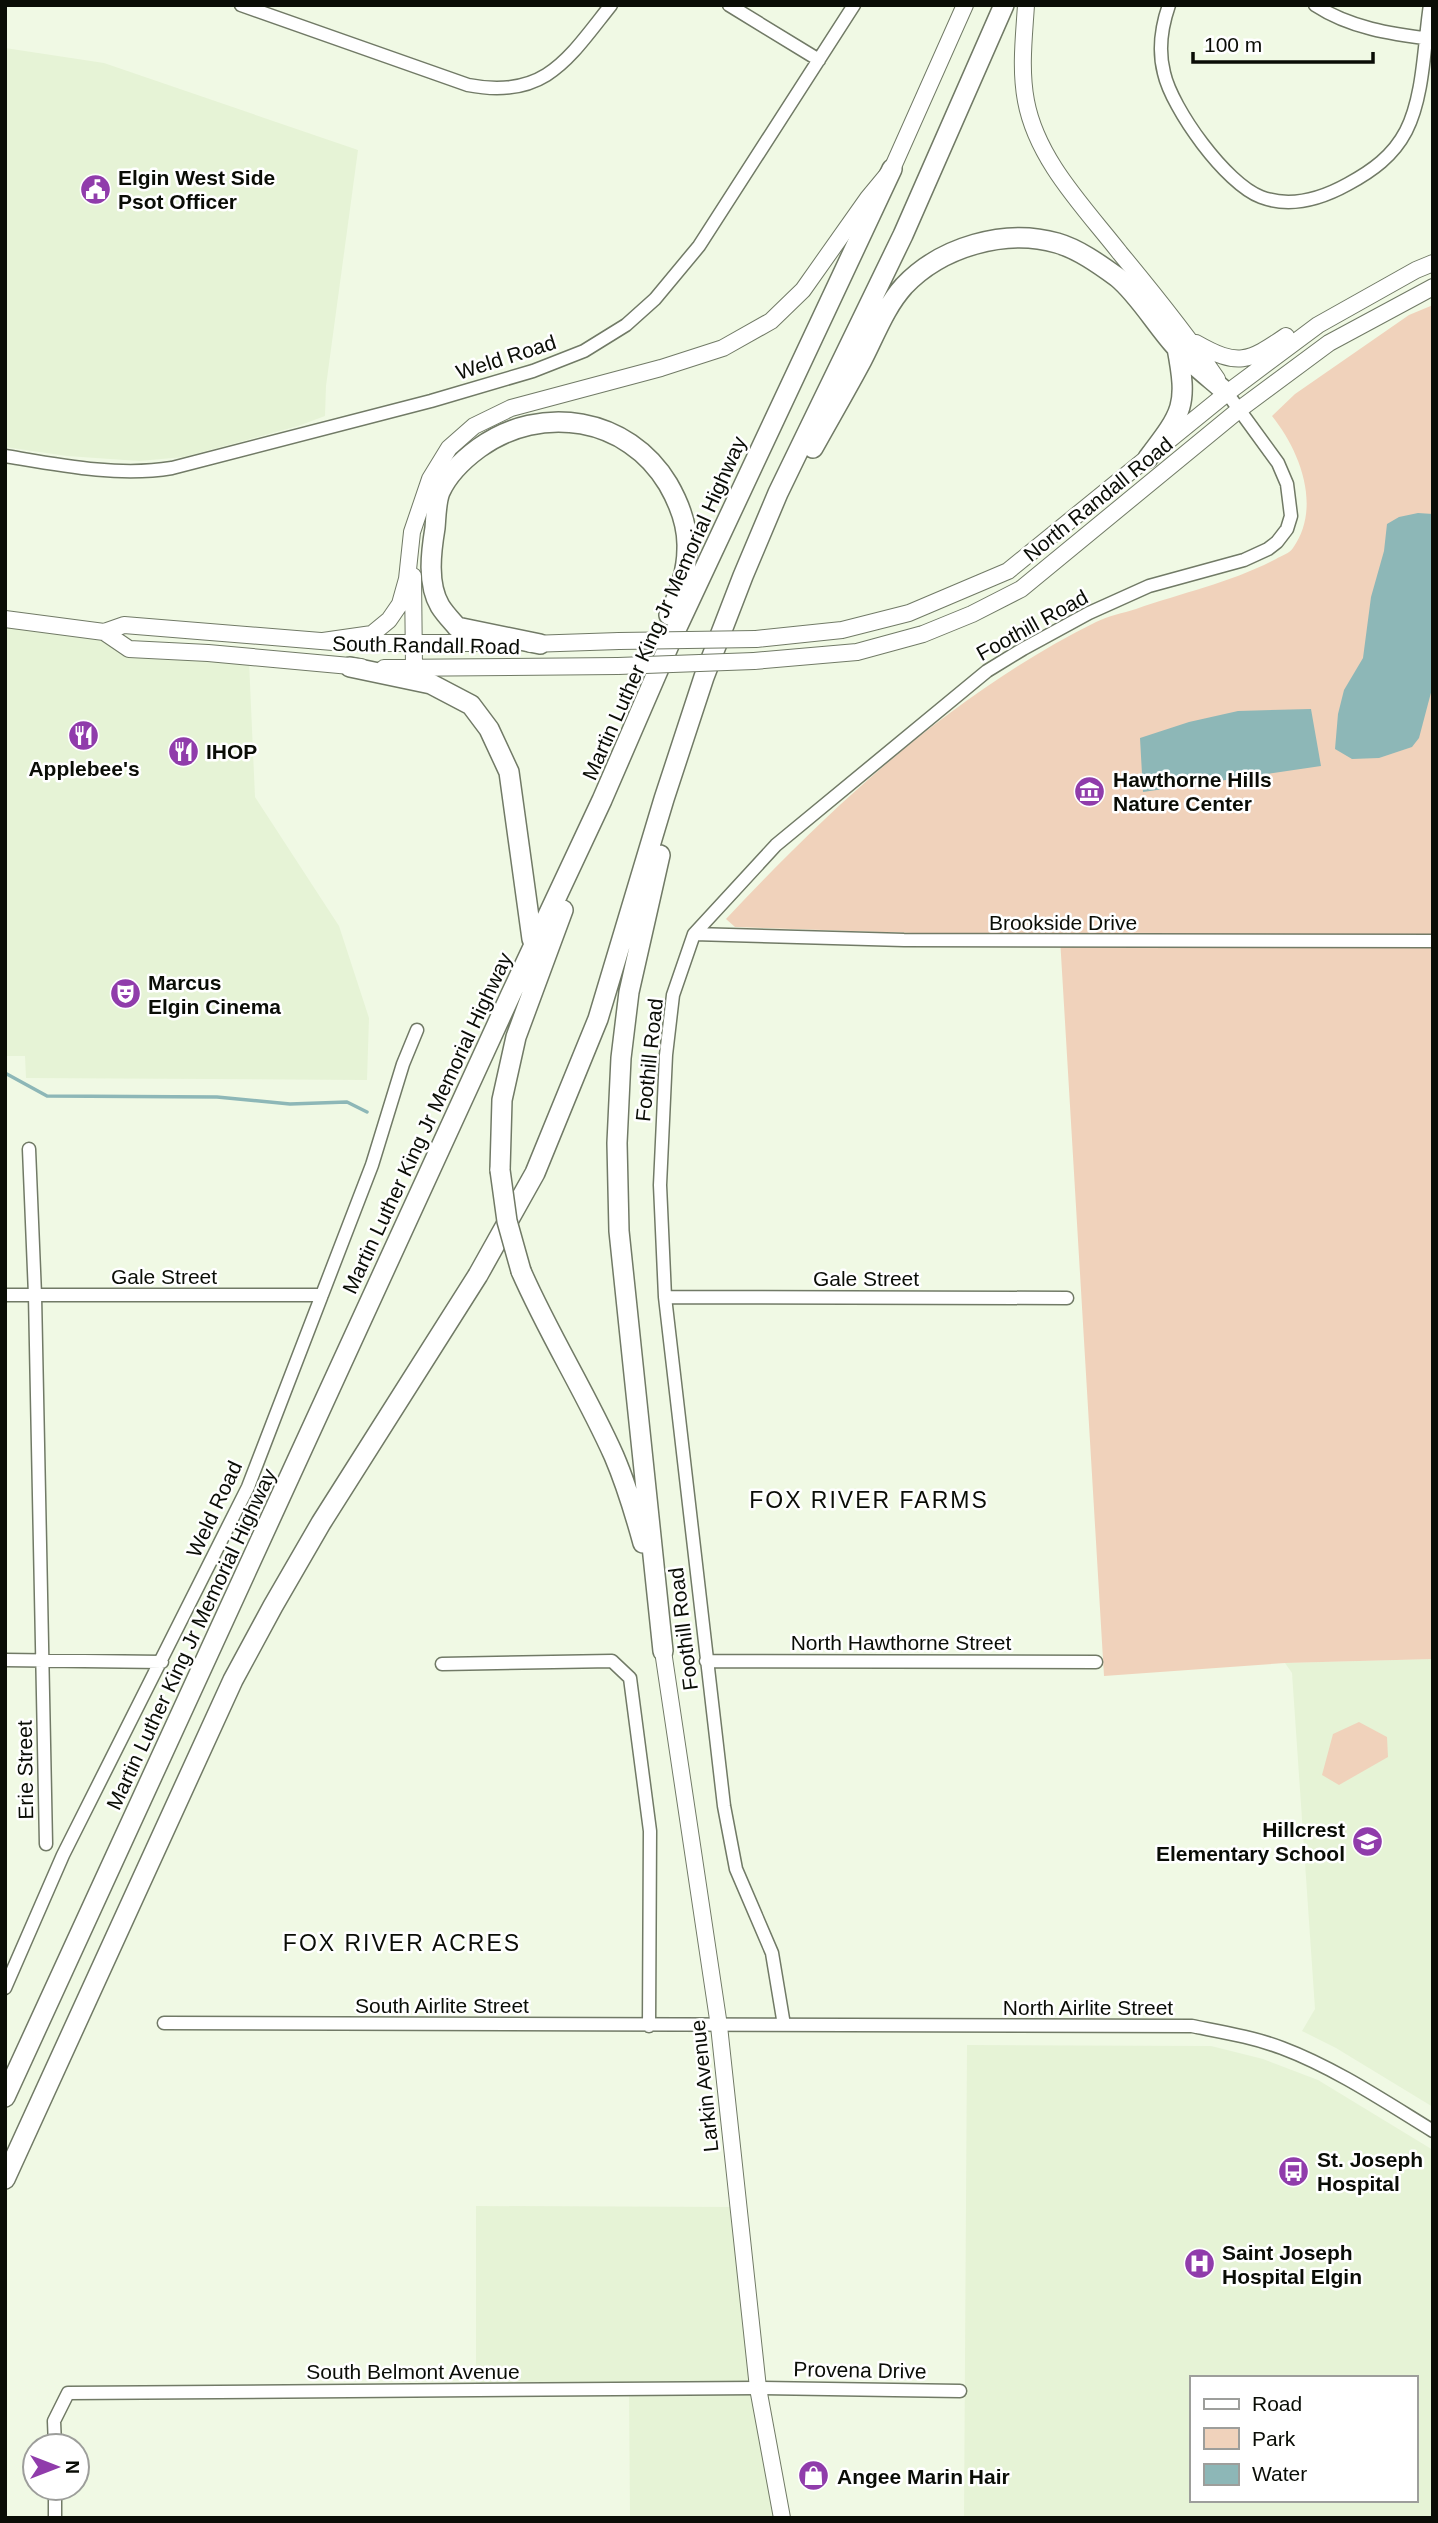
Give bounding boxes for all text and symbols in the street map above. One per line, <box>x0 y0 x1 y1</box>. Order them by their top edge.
scale bar <box>1193 21 1373 65</box>
text: 100 m <box>1204 33 1262 56</box>
place label: Elgin West Side Psot Officer <box>118 166 275 213</box>
public building icon: Elgin West Side Psot Officer <box>78 172 112 206</box>
street label: Weld Road <box>453 330 559 384</box>
street label: Martin Luther King Jr Memorial Highway <box>578 432 751 783</box>
street label: North Randall Road <box>1019 432 1177 566</box>
street label: Foothill Road <box>972 585 1092 665</box>
street label: South Randall Road <box>332 632 520 658</box>
restaurant icon: Applebee's <box>67 719 101 753</box>
restaurant icon: IHOP <box>166 734 200 768</box>
place label: IHOP <box>206 740 257 763</box>
place label: Applebee's <box>28 757 140 780</box>
place label: Hawthorne Hills Nature Center <box>1113 768 1272 815</box>
museum icon: Hawthorne Hills Nature Center <box>1073 774 1107 808</box>
street label: Brookside Drive <box>989 911 1137 934</box>
street label: Martin Luther King Jr Memorial Highway <box>338 948 517 1297</box>
place label: Marcus Elgin Cinema <box>148 971 281 1018</box>
theatre icon: Marcus Elgin Cinema <box>108 977 142 1011</box>
street label: Foothill Road <box>631 997 667 1123</box>
street label: Gale Street <box>111 1265 217 1288</box>
street label: Gale Street <box>813 1267 919 1290</box>
street label: Weld Road <box>182 1457 246 1561</box>
street label: Martin Luther King Jr Memorial Highway <box>102 1464 281 1813</box>
district label: FOX RIVER FARMS <box>749 1487 989 1513</box>
street label: Foothill Road <box>664 1566 702 1692</box>
street label: North Hawthorne Street <box>791 1631 1011 1654</box>
street label: Erie Street <box>13 1720 37 1820</box>
place label: Hillcrest Elementary School <box>1156 1818 1345 1865</box>
school or university icon: Hillcrest Elementary School <box>1351 1824 1385 1858</box>
district label: FOX RIVER ACRES <box>283 1930 521 1956</box>
street label: South Airlite Street <box>355 1994 529 2017</box>
street label: North Airlite Street <box>1003 1996 1173 2019</box>
street label: Larkin Avenue <box>686 2019 722 2153</box>
place label: St. Joseph Hospital <box>1317 2148 1423 2195</box>
bus stop icon: St. Joseph Hospital <box>1277 2154 1311 2188</box>
place label: Saint Joseph Hospital Elgin <box>1222 2241 1362 2288</box>
hospital icon: Saint Joseph Hospital Elgin <box>1182 2247 1216 2281</box>
street label: Provena Drive <box>793 2357 927 2383</box>
street label: South Belmont Avenue <box>306 2360 520 2383</box>
legend <box>1190 2376 1417 2502</box>
text: Road <box>1252 2392 1302 2415</box>
text: Park <box>1252 2427 1296 2450</box>
north arrow <box>21 2432 91 2502</box>
shop icon: Angee Marin Hair <box>797 2459 831 2493</box>
text: N <box>62 2460 83 2474</box>
text: Water <box>1252 2462 1307 2485</box>
place label: Angee Marin Hair <box>837 2465 1010 2488</box>

